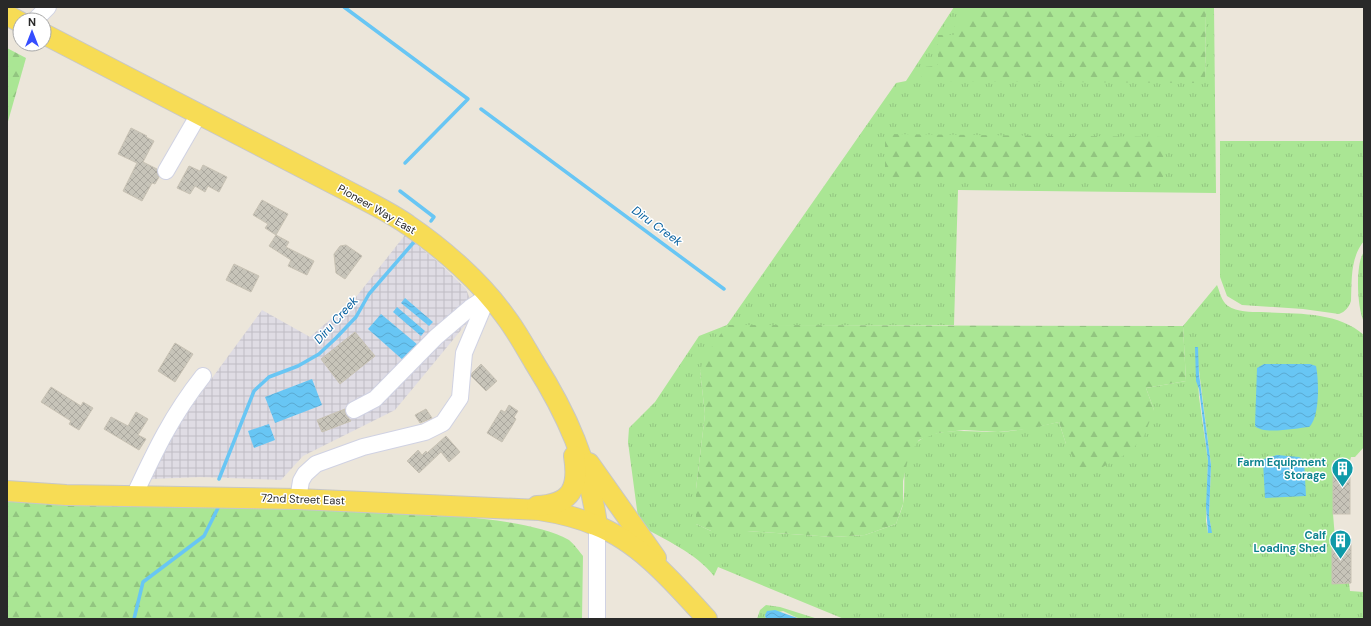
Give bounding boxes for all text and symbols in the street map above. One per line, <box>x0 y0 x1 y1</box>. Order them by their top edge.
north arrow <box>12 12 52 52</box>
text: N <box>28 15 36 29</box>
street label: Pioneer Way East <box>335 181 419 237</box>
water label: Diru Creek <box>629 202 686 250</box>
water label: Diru Creek <box>310 292 362 347</box>
place label: Farm Equipment Storage <box>1237 455 1326 482</box>
building icon: Farm Equipment Storage <box>1329 455 1355 488</box>
street label: 72nd Street East <box>261 491 345 507</box>
place label: Calf Loading Shed <box>1254 528 1326 555</box>
building icon: Calf Loading Shed <box>1328 528 1354 561</box>

